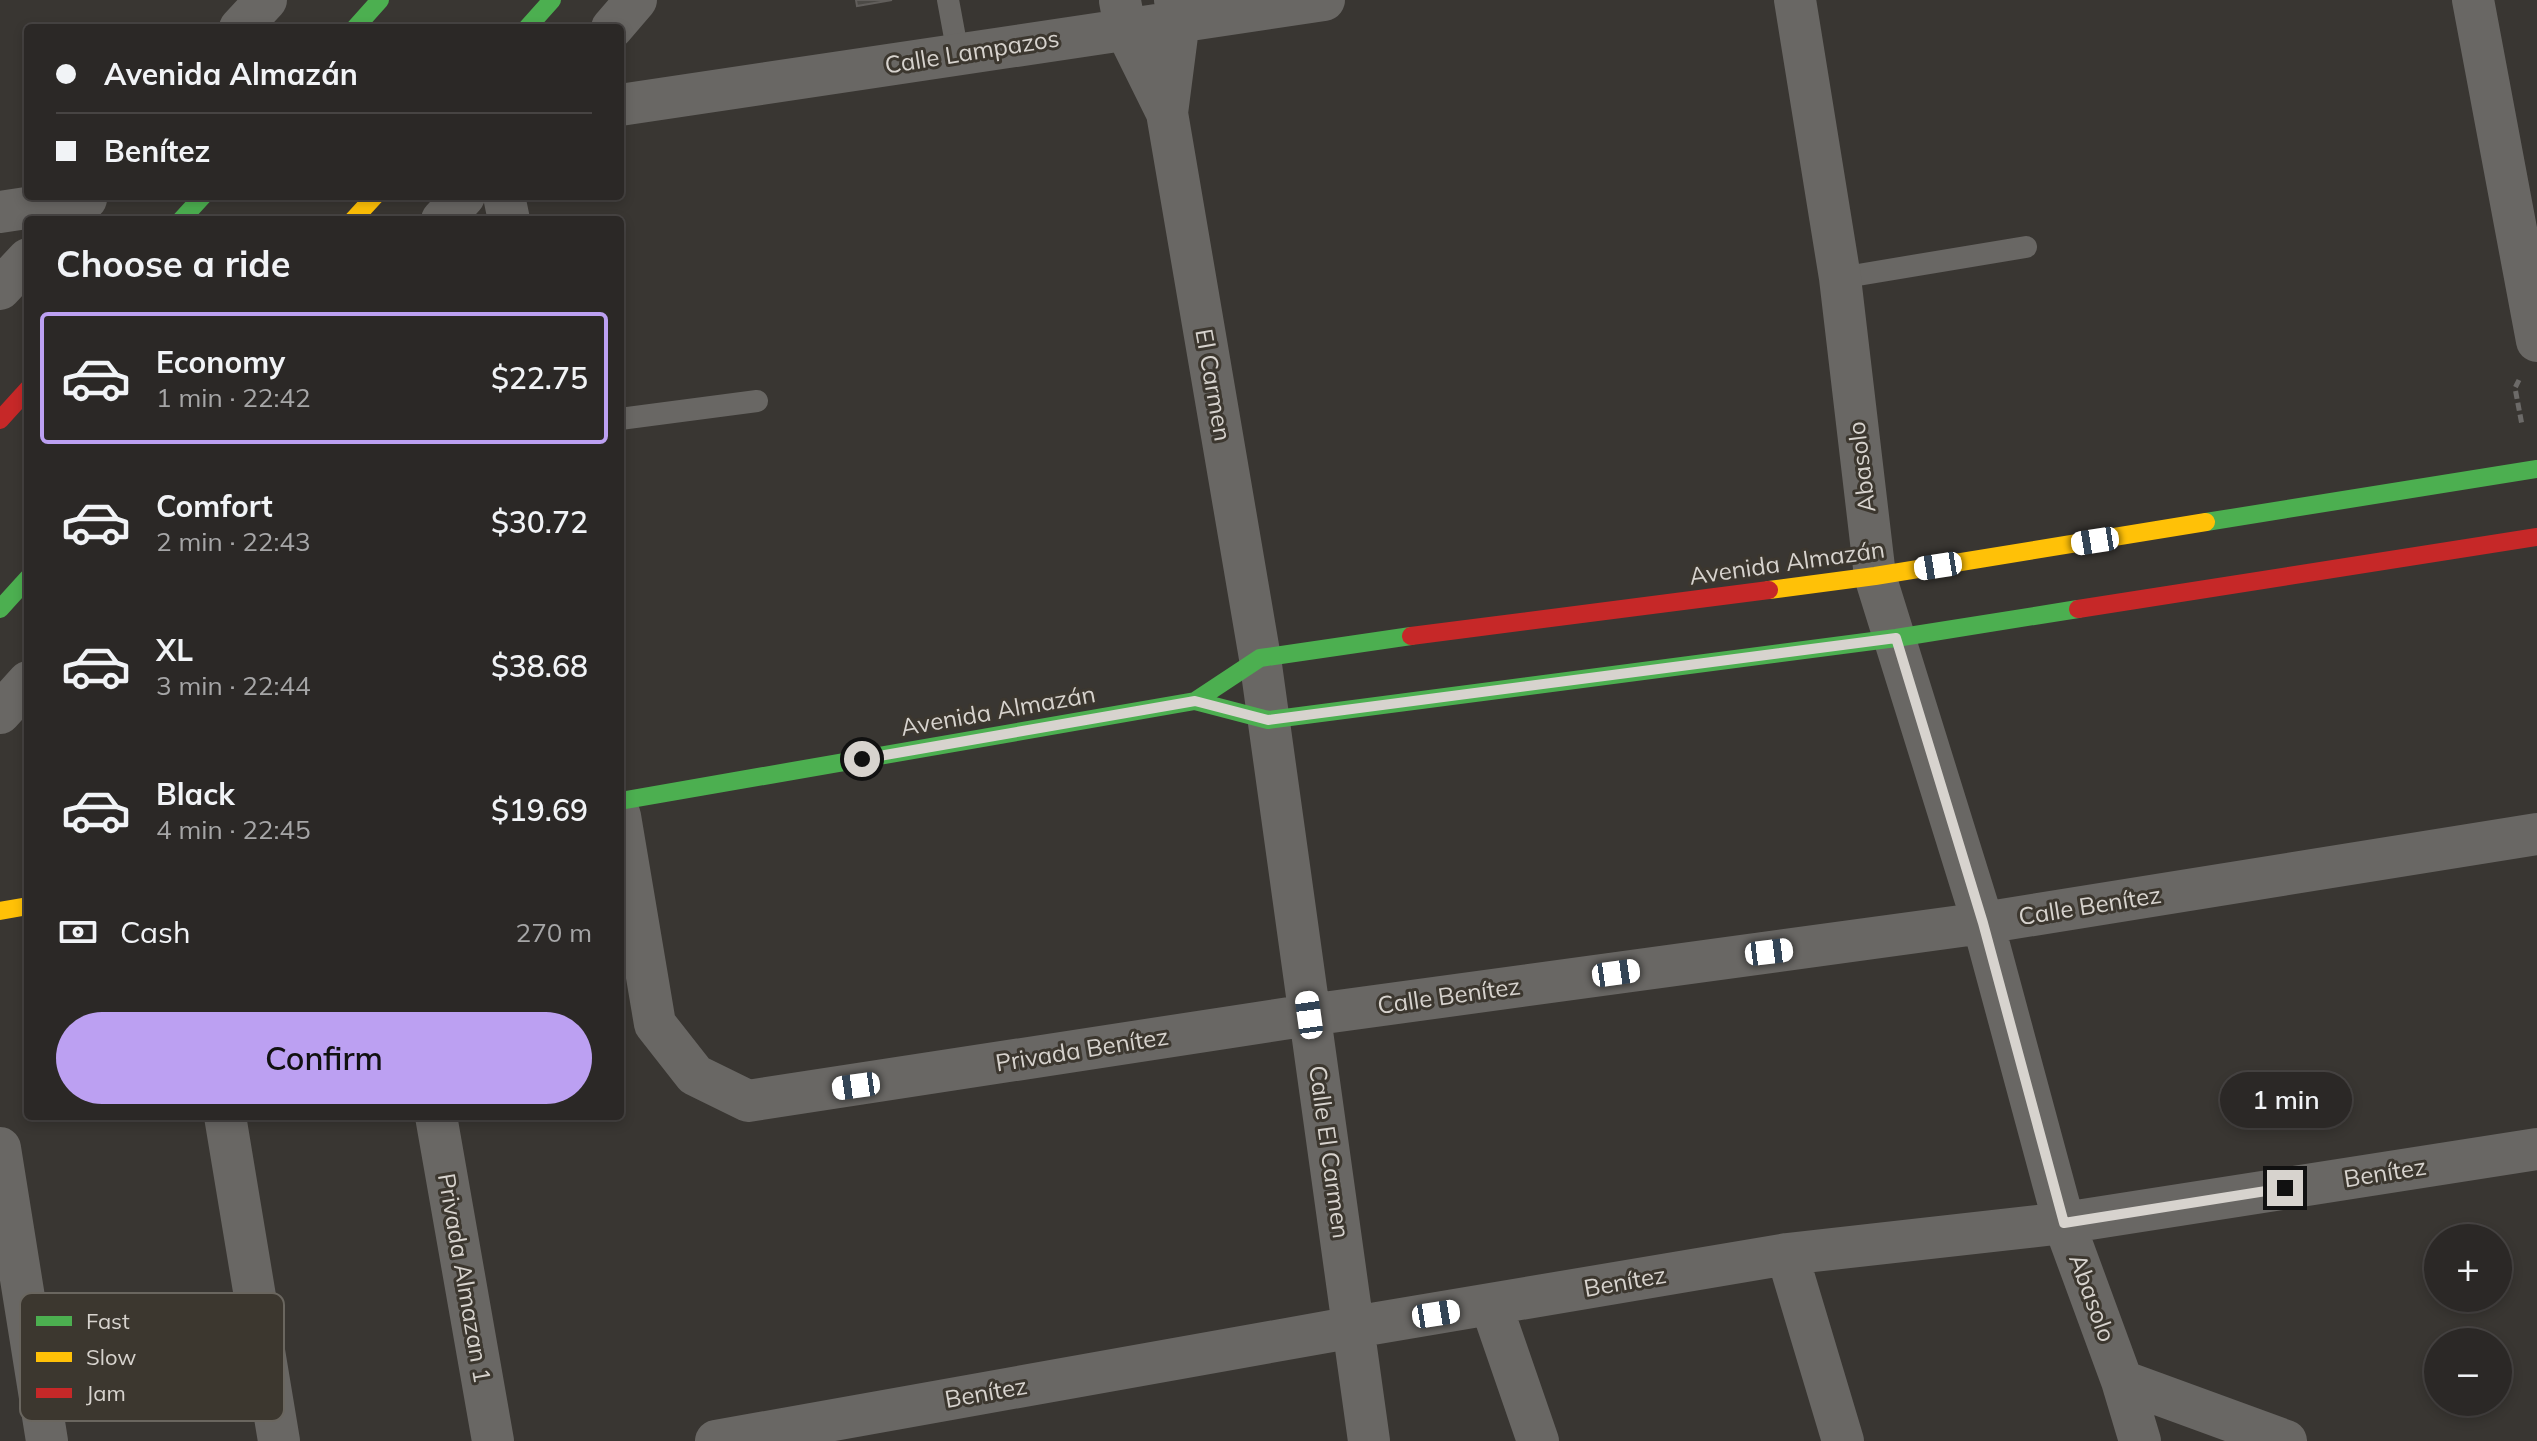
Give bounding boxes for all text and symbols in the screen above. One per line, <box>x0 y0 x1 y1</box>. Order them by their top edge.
street label: Calle Lampazos <box>882 22 1061 80</box>
text: Avenida Almazán <box>104 55 358 93</box>
text: Benítez <box>104 132 210 170</box>
text: Choose a ride <box>56 241 290 286</box>
street label: El Carmen <box>1189 326 1239 443</box>
icon: car <box>60 342 132 414</box>
text: Economy <box>156 343 285 381</box>
text: $22.75 <box>491 359 588 397</box>
text: 1 min · 22:42 <box>156 381 311 414</box>
street label: Abasolo <box>1841 420 1881 514</box>
icon: car <box>60 486 132 558</box>
text: Comfort <box>156 487 273 525</box>
text: $30.72 <box>491 503 588 541</box>
text: 2 min · 22:43 <box>156 525 311 558</box>
car <box>2069 525 2121 557</box>
street label: Avenida Almazán <box>1687 533 1887 591</box>
car <box>1912 550 1964 582</box>
icon: car <box>60 630 132 702</box>
text: XL <box>156 631 193 669</box>
text: $38.68 <box>491 647 588 685</box>
text: 3 min · 22:44 <box>156 669 311 702</box>
street label: Avenida Almazán <box>898 678 1098 742</box>
route start <box>844 741 880 777</box>
icon: car <box>60 774 132 846</box>
text: Black <box>156 775 235 813</box>
text: $19.69 <box>491 791 588 829</box>
text: 4 min · 22:45 <box>156 813 311 846</box>
street label: Calle Benítez <box>2016 879 2163 931</box>
icon: cash <box>56 910 100 954</box>
text: Cash <box>120 913 191 951</box>
text: 270 m <box>516 916 592 949</box>
car <box>1744 937 1794 967</box>
car <box>1591 958 1641 988</box>
street label: Calle Benítez <box>1375 970 1522 1020</box>
car <box>1294 990 1324 1040</box>
button: Confirm <box>56 1012 592 1104</box>
street label: Privada Benítez <box>993 1021 1170 1077</box>
street label: Calle El Carmen <box>1303 1063 1357 1240</box>
car <box>831 1071 881 1101</box>
callout: 1 min <box>2219 1072 2351 1128</box>
text: 1 min <box>2252 1083 2320 1116</box>
street label: Benítez <box>2342 1151 2428 1193</box>
route end <box>2267 1170 2303 1206</box>
street label: Privada Almazan 1 <box>432 1171 498 1385</box>
map controls <box>2424 1224 2512 1416</box>
button: + <box>2424 1224 2512 1312</box>
street label: Abasolo <box>2063 1250 2123 1346</box>
street label: Benítez <box>1581 1259 1668 1303</box>
legend <box>20 1293 284 1421</box>
car <box>1410 1298 1462 1330</box>
text: Fast <box>86 1307 130 1335</box>
button: − <box>2424 1328 2512 1416</box>
text: Slow <box>86 1343 136 1371</box>
street label: Benítez <box>942 1370 1029 1414</box>
text: Jam <box>86 1379 126 1407</box>

